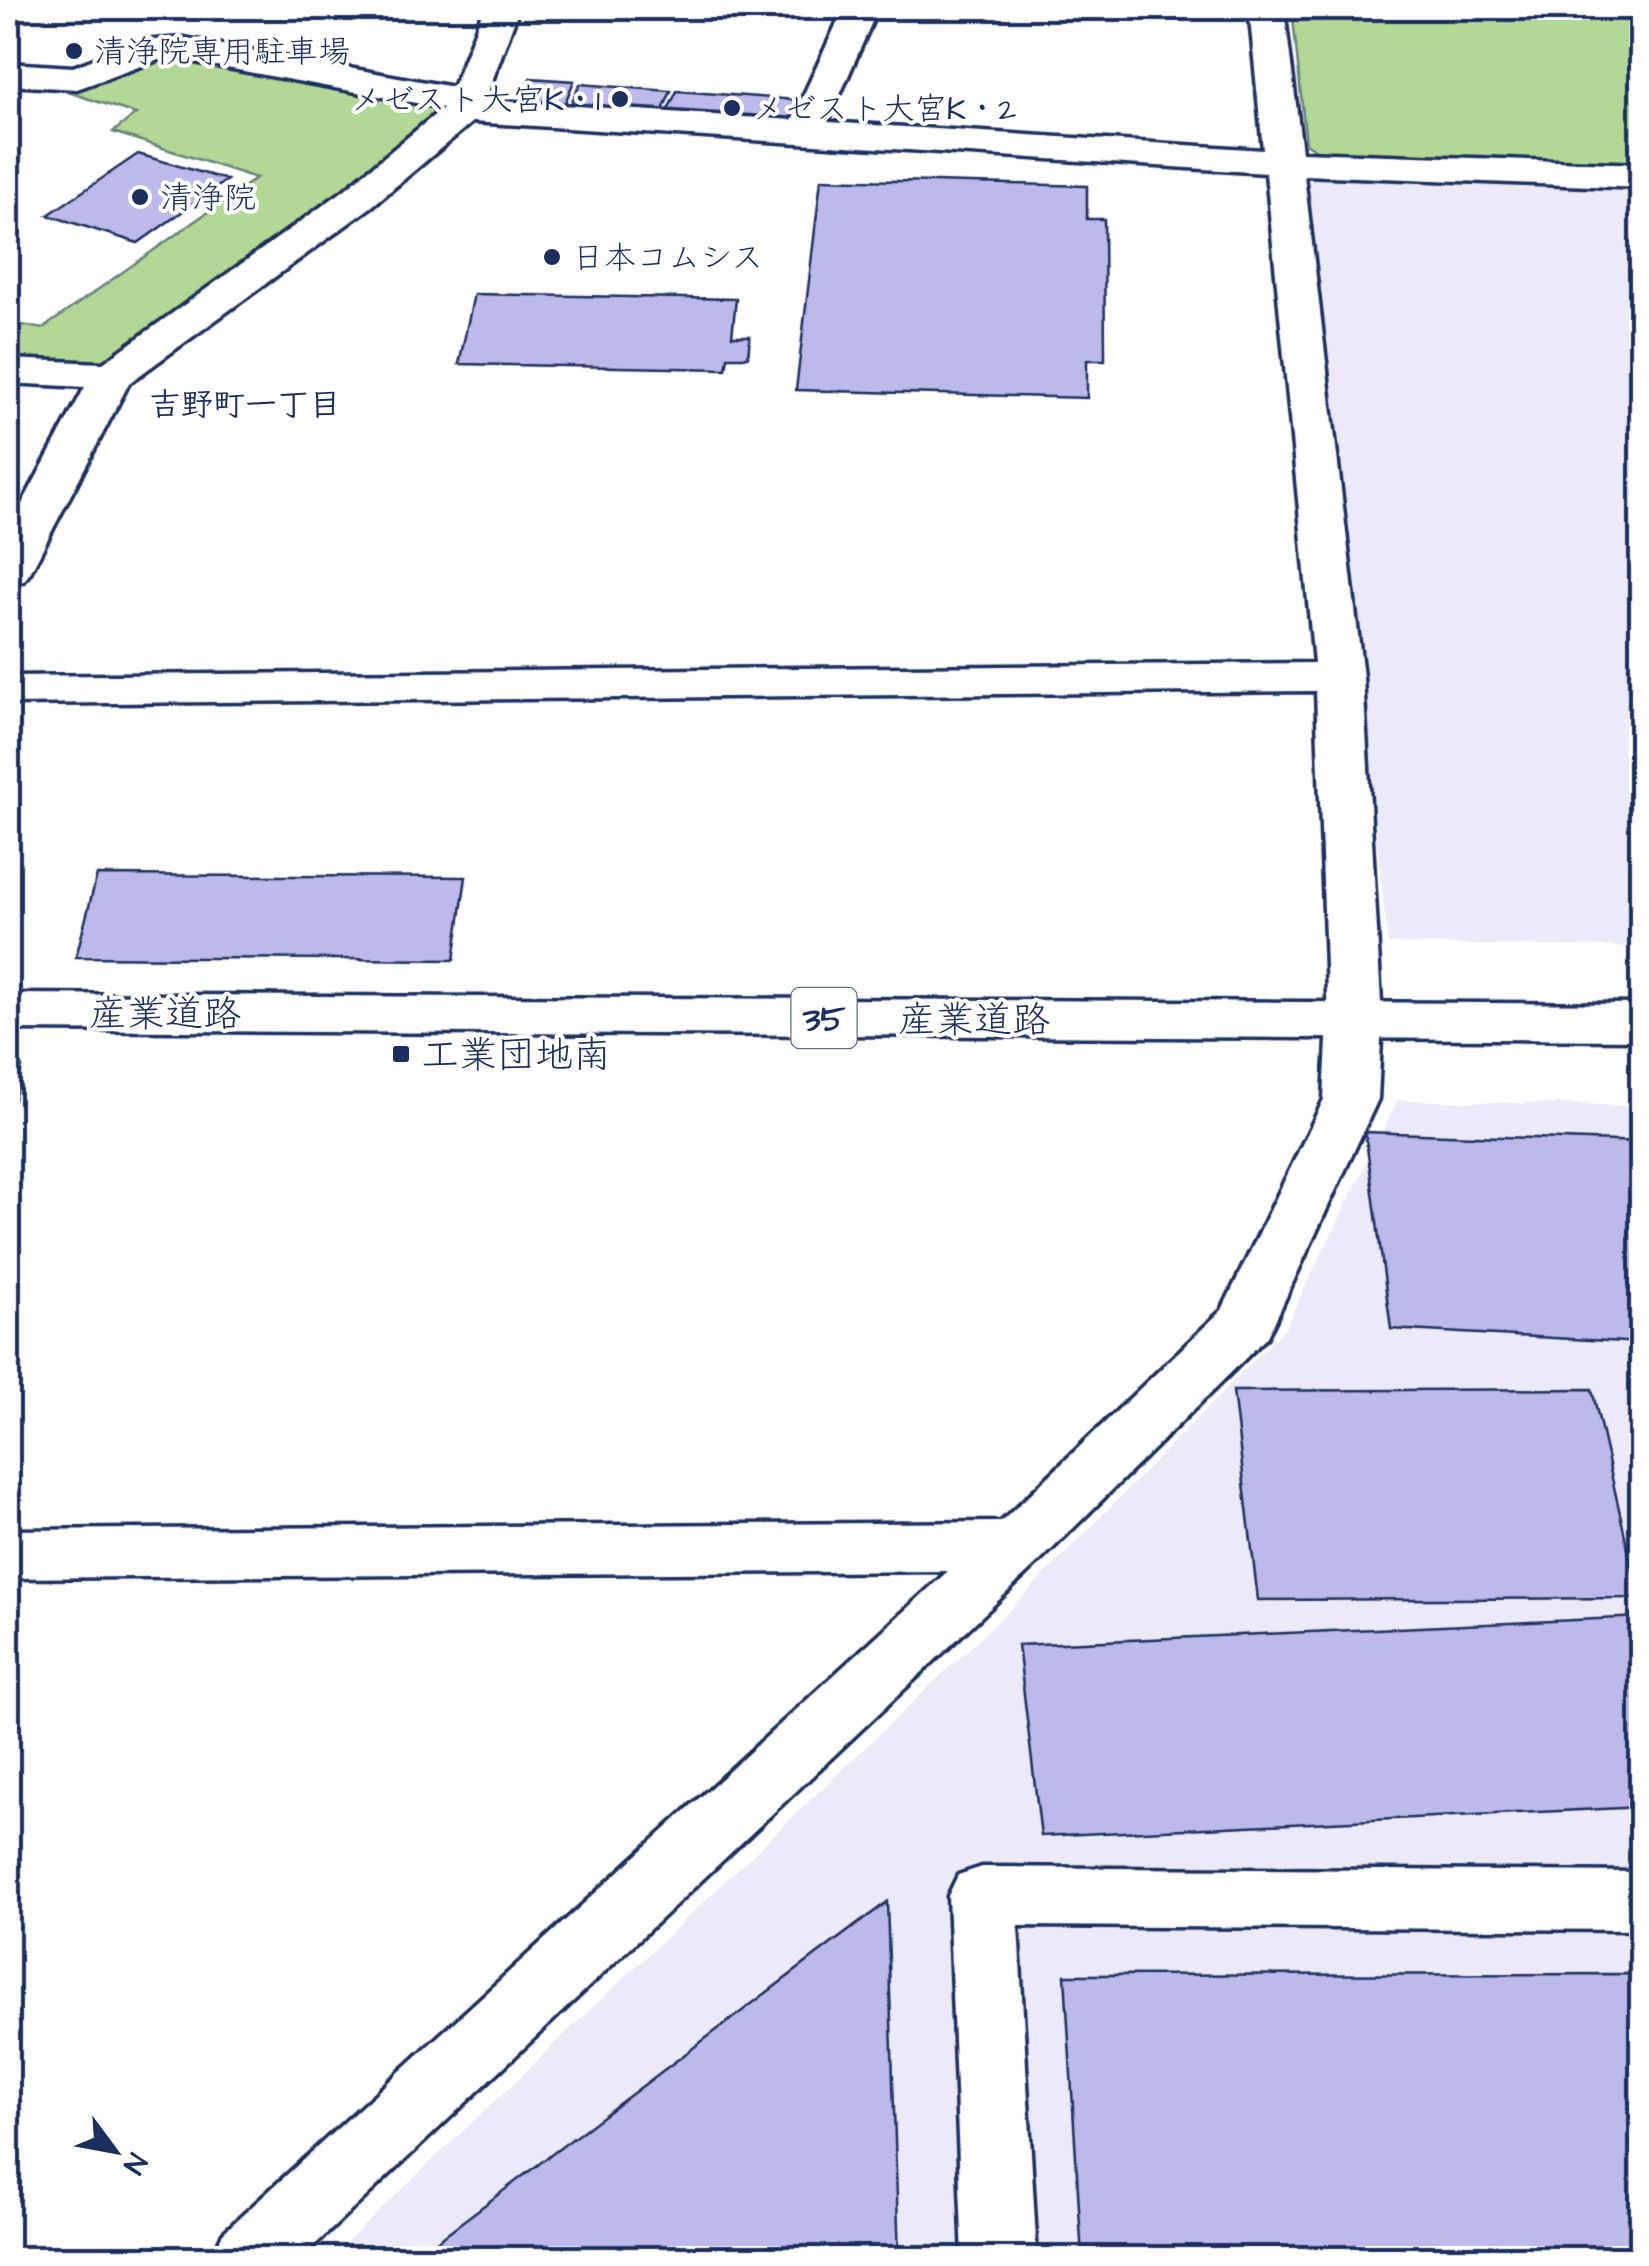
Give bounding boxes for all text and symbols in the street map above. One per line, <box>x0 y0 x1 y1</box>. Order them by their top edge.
place label: 清浄院専用駐車場 <box>94 30 350 75</box>
marker: 清浄院専用駐車場 <box>63 40 85 62</box>
place label: メゼスト大宮K・1 <box>350 78 600 123</box>
place label: メゼスト大宮K・2 <box>752 87 1016 132</box>
marker: メゼスト大宮K・1 <box>609 88 631 110</box>
marker: メゼスト大宮K・2 <box>721 97 743 119</box>
place label: 清浄院 <box>160 176 256 221</box>
marker: 清浄院 <box>129 186 151 208</box>
place label: 日本コムシス <box>572 236 763 281</box>
marker: 日本コムシス <box>541 246 563 268</box>
district label: 吉野町一丁目 <box>149 383 341 428</box>
road number: 35 <box>792 988 856 1048</box>
street label: 産業道路 <box>89 989 241 1041</box>
street label: 産業道路 <box>898 995 1050 1047</box>
place label: 工業団地南 <box>421 1030 611 1082</box>
marker: 工業団地南 <box>390 1043 412 1065</box>
north arrow <box>65 2101 165 2201</box>
text: N <box>114 2146 156 2182</box>

